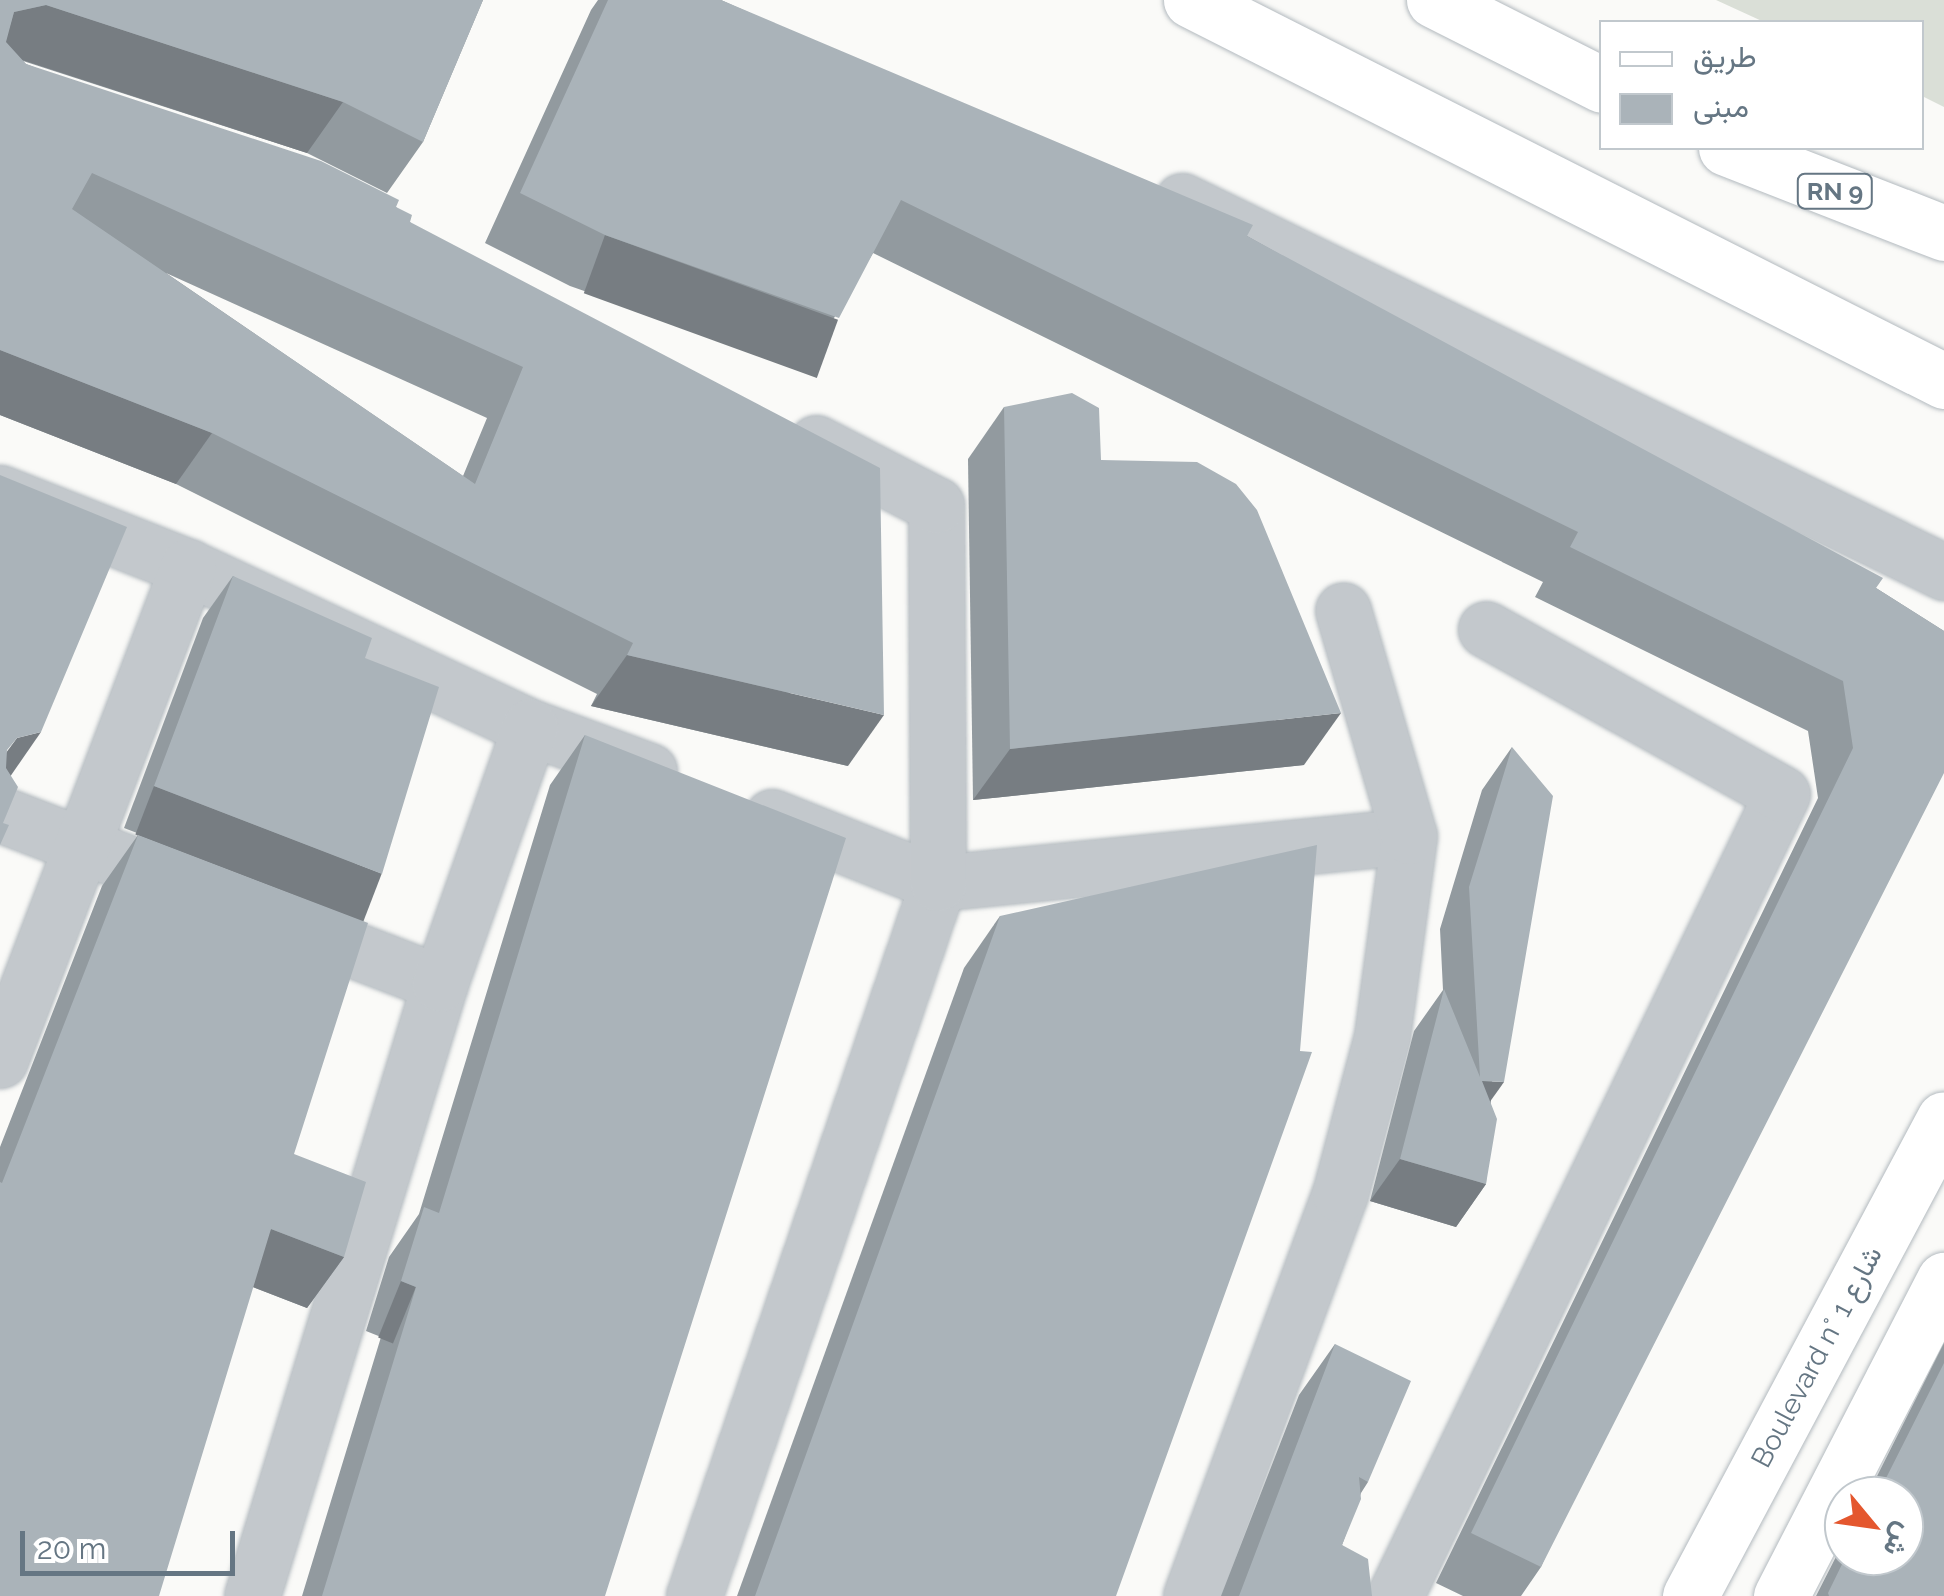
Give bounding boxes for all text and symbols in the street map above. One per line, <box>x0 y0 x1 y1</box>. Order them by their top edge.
legend <box>1599 20 1924 150</box>
text: طريق <box>1693 39 1757 74</box>
text: مبنى <box>1693 89 1749 124</box>
road number: RN 9 <box>1795 171 1875 211</box>
street label: Boulevard n° شارع 1 <box>1744 1241 1890 1473</box>
north arrow <box>1824 1476 1924 1576</box>
scale bar <box>25 1511 240 1573</box>
text: ش <box>1876 1517 1922 1563</box>
text: 20 m <box>37 1531 106 1566</box>

